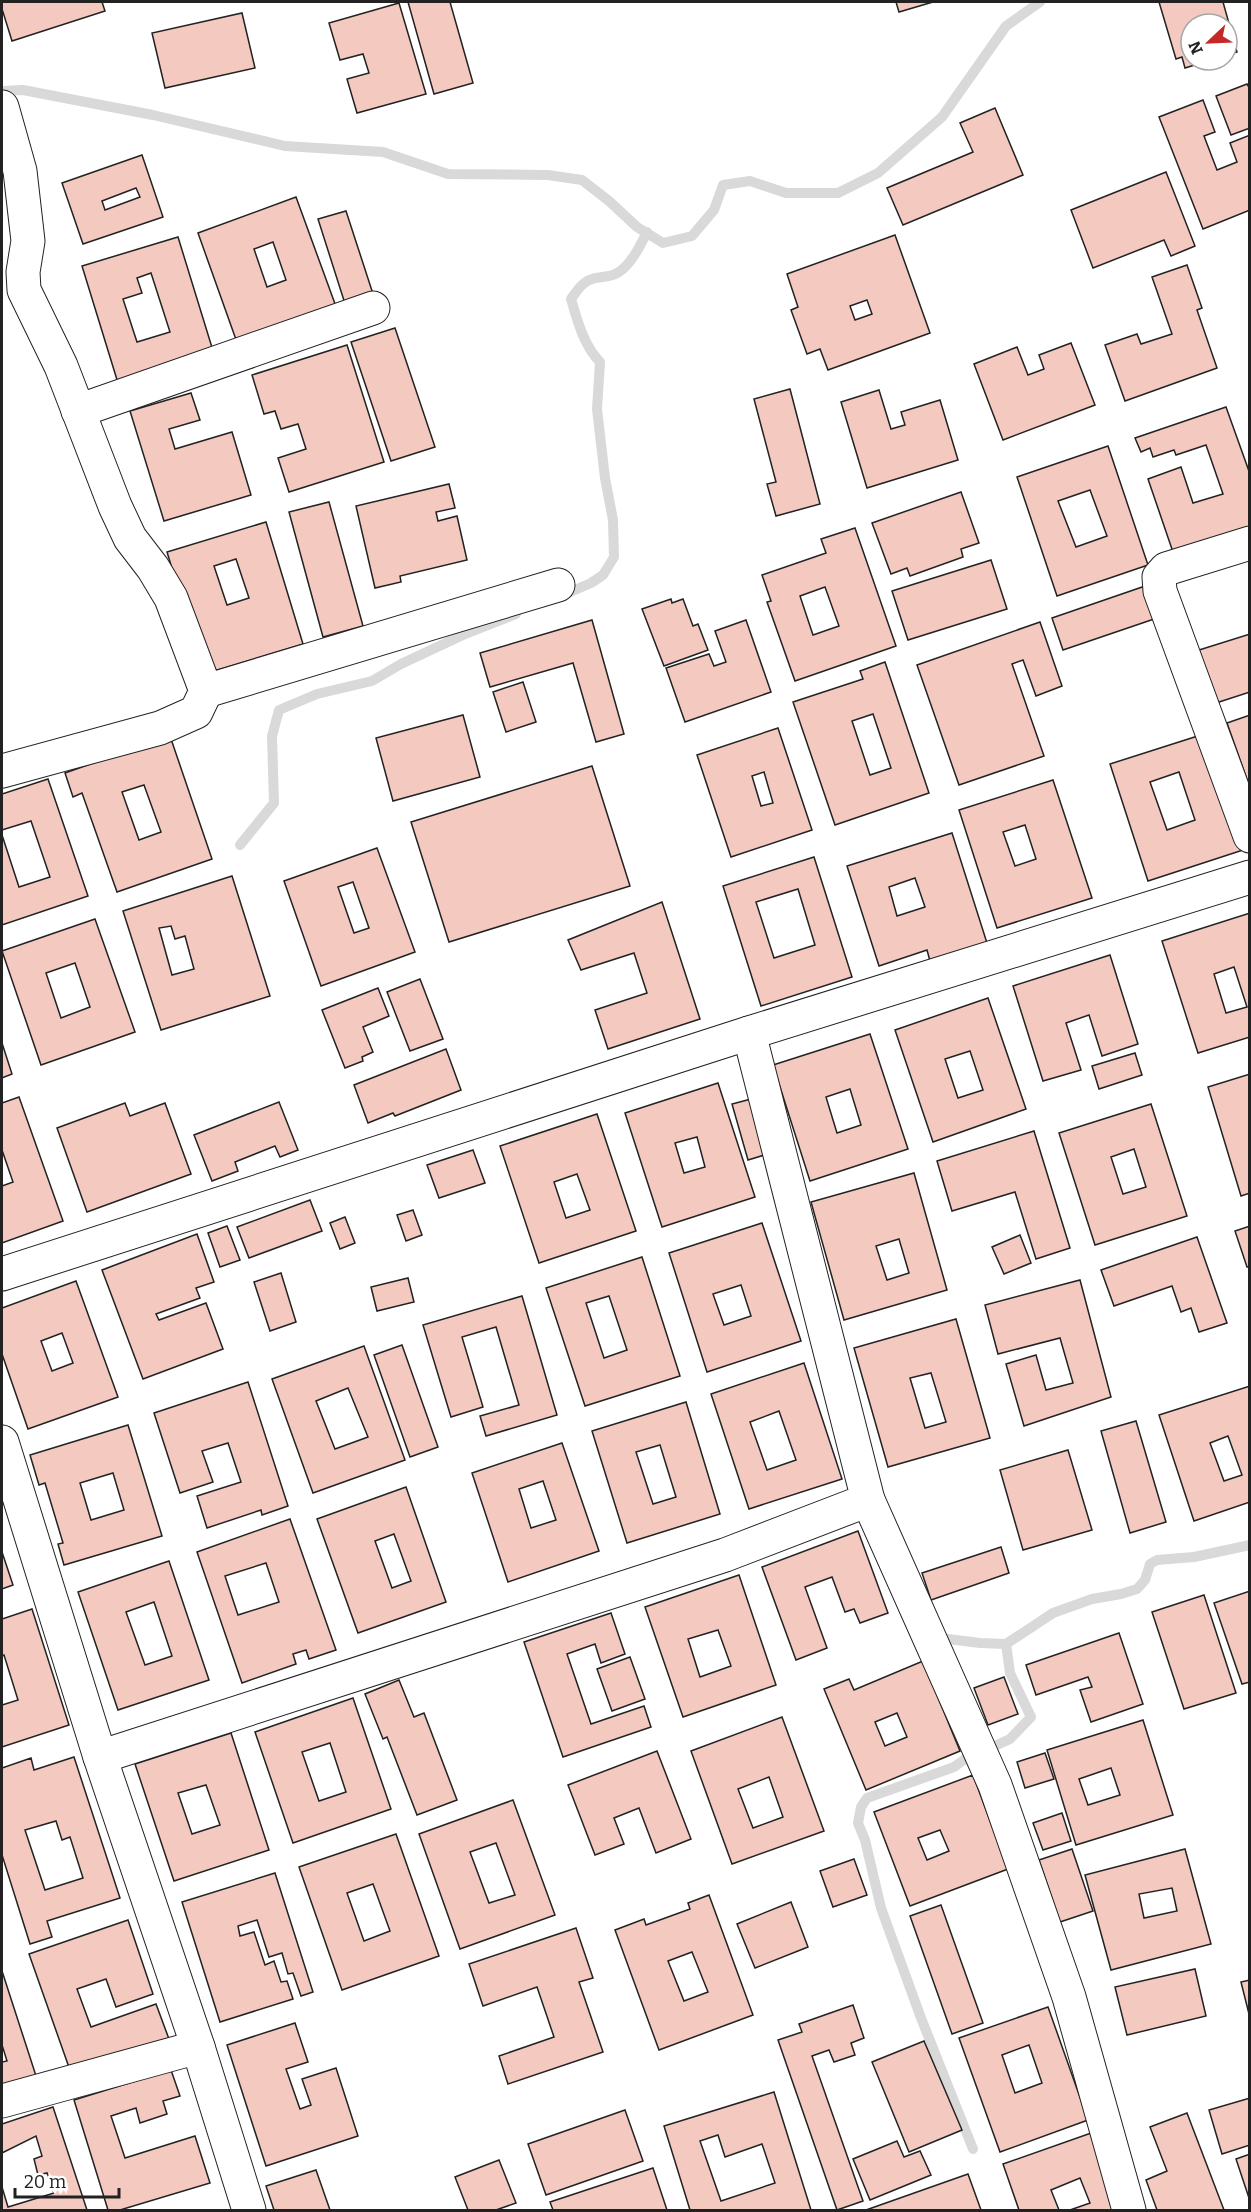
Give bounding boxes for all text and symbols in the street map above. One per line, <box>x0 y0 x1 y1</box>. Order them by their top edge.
north arrow <box>1179 12 1239 72</box>
text: N <box>1184 38 1207 57</box>
scale bar <box>15 2161 118 2199</box>
text: 20 m <box>24 2171 66 2193</box>

